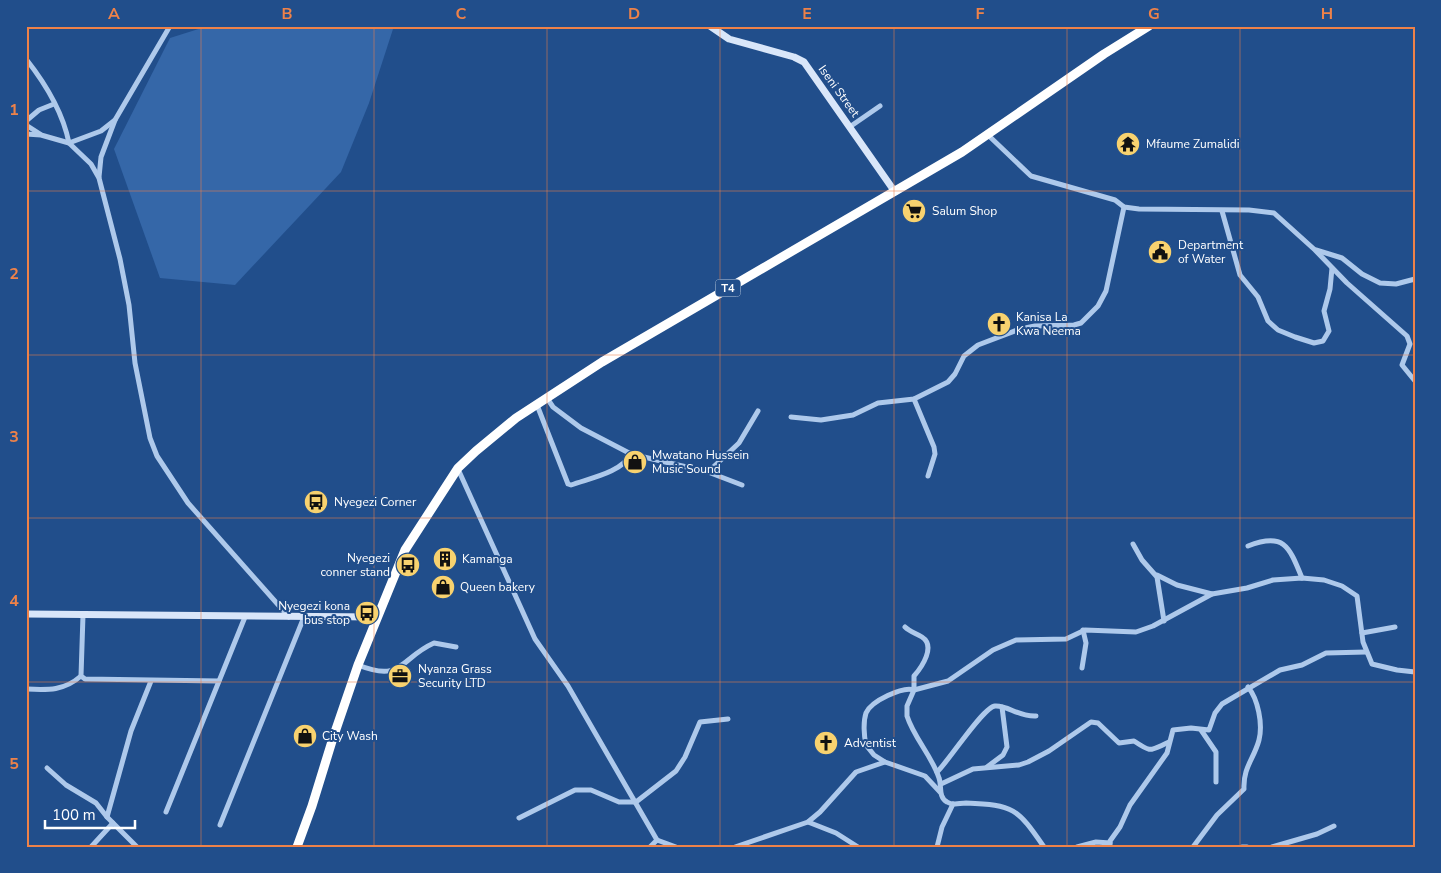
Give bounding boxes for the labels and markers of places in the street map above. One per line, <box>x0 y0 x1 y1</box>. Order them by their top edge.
temple icon: Mfaume Zumalidi <box>1115 131 1141 157</box>
place label: Mfaume Zumalidi <box>1146 136 1239 152</box>
supermarket icon: Salum Shop <box>901 198 927 224</box>
place label: Salum Shop <box>932 203 997 219</box>
place label: Department of Water <box>1178 237 1244 267</box>
public building icon: Department of Water <box>1147 239 1173 265</box>
place label: Kanisa La Kwa Neema <box>1016 309 1081 339</box>
church icon: Kanisa La Kwa Neema <box>986 311 1012 337</box>
place label: Mwatano Hussein Music Sound <box>652 447 749 477</box>
shop icon: Mwatano Hussein Music Sound <box>622 449 648 475</box>
bus stop icon: Nyegezi Corner <box>303 489 329 515</box>
place label: Nyegezi Corner <box>334 494 417 510</box>
building icon: Kamanga <box>432 546 458 572</box>
place label: Nyegezi conner stand <box>320 550 390 580</box>
place label: Kamanga <box>462 551 513 567</box>
bus stop icon: Nyegezi conner stand <box>395 552 421 578</box>
shop icon: Queen bakery <box>430 574 456 600</box>
place label: Queen bakery <box>460 579 536 595</box>
place label: Nyegezi kona bus stop <box>278 598 350 628</box>
bus stop icon: Nyegezi kona bus stop <box>354 600 380 626</box>
place label: Nyanza Grass Security LTD <box>418 661 492 691</box>
office icon: Nyanza Grass Security LTD <box>387 663 413 689</box>
shop icon: City Wash <box>292 723 318 749</box>
place label: City Wash <box>322 728 378 744</box>
church icon: Adventist <box>813 730 839 756</box>
place label: Adventist <box>844 735 897 751</box>

